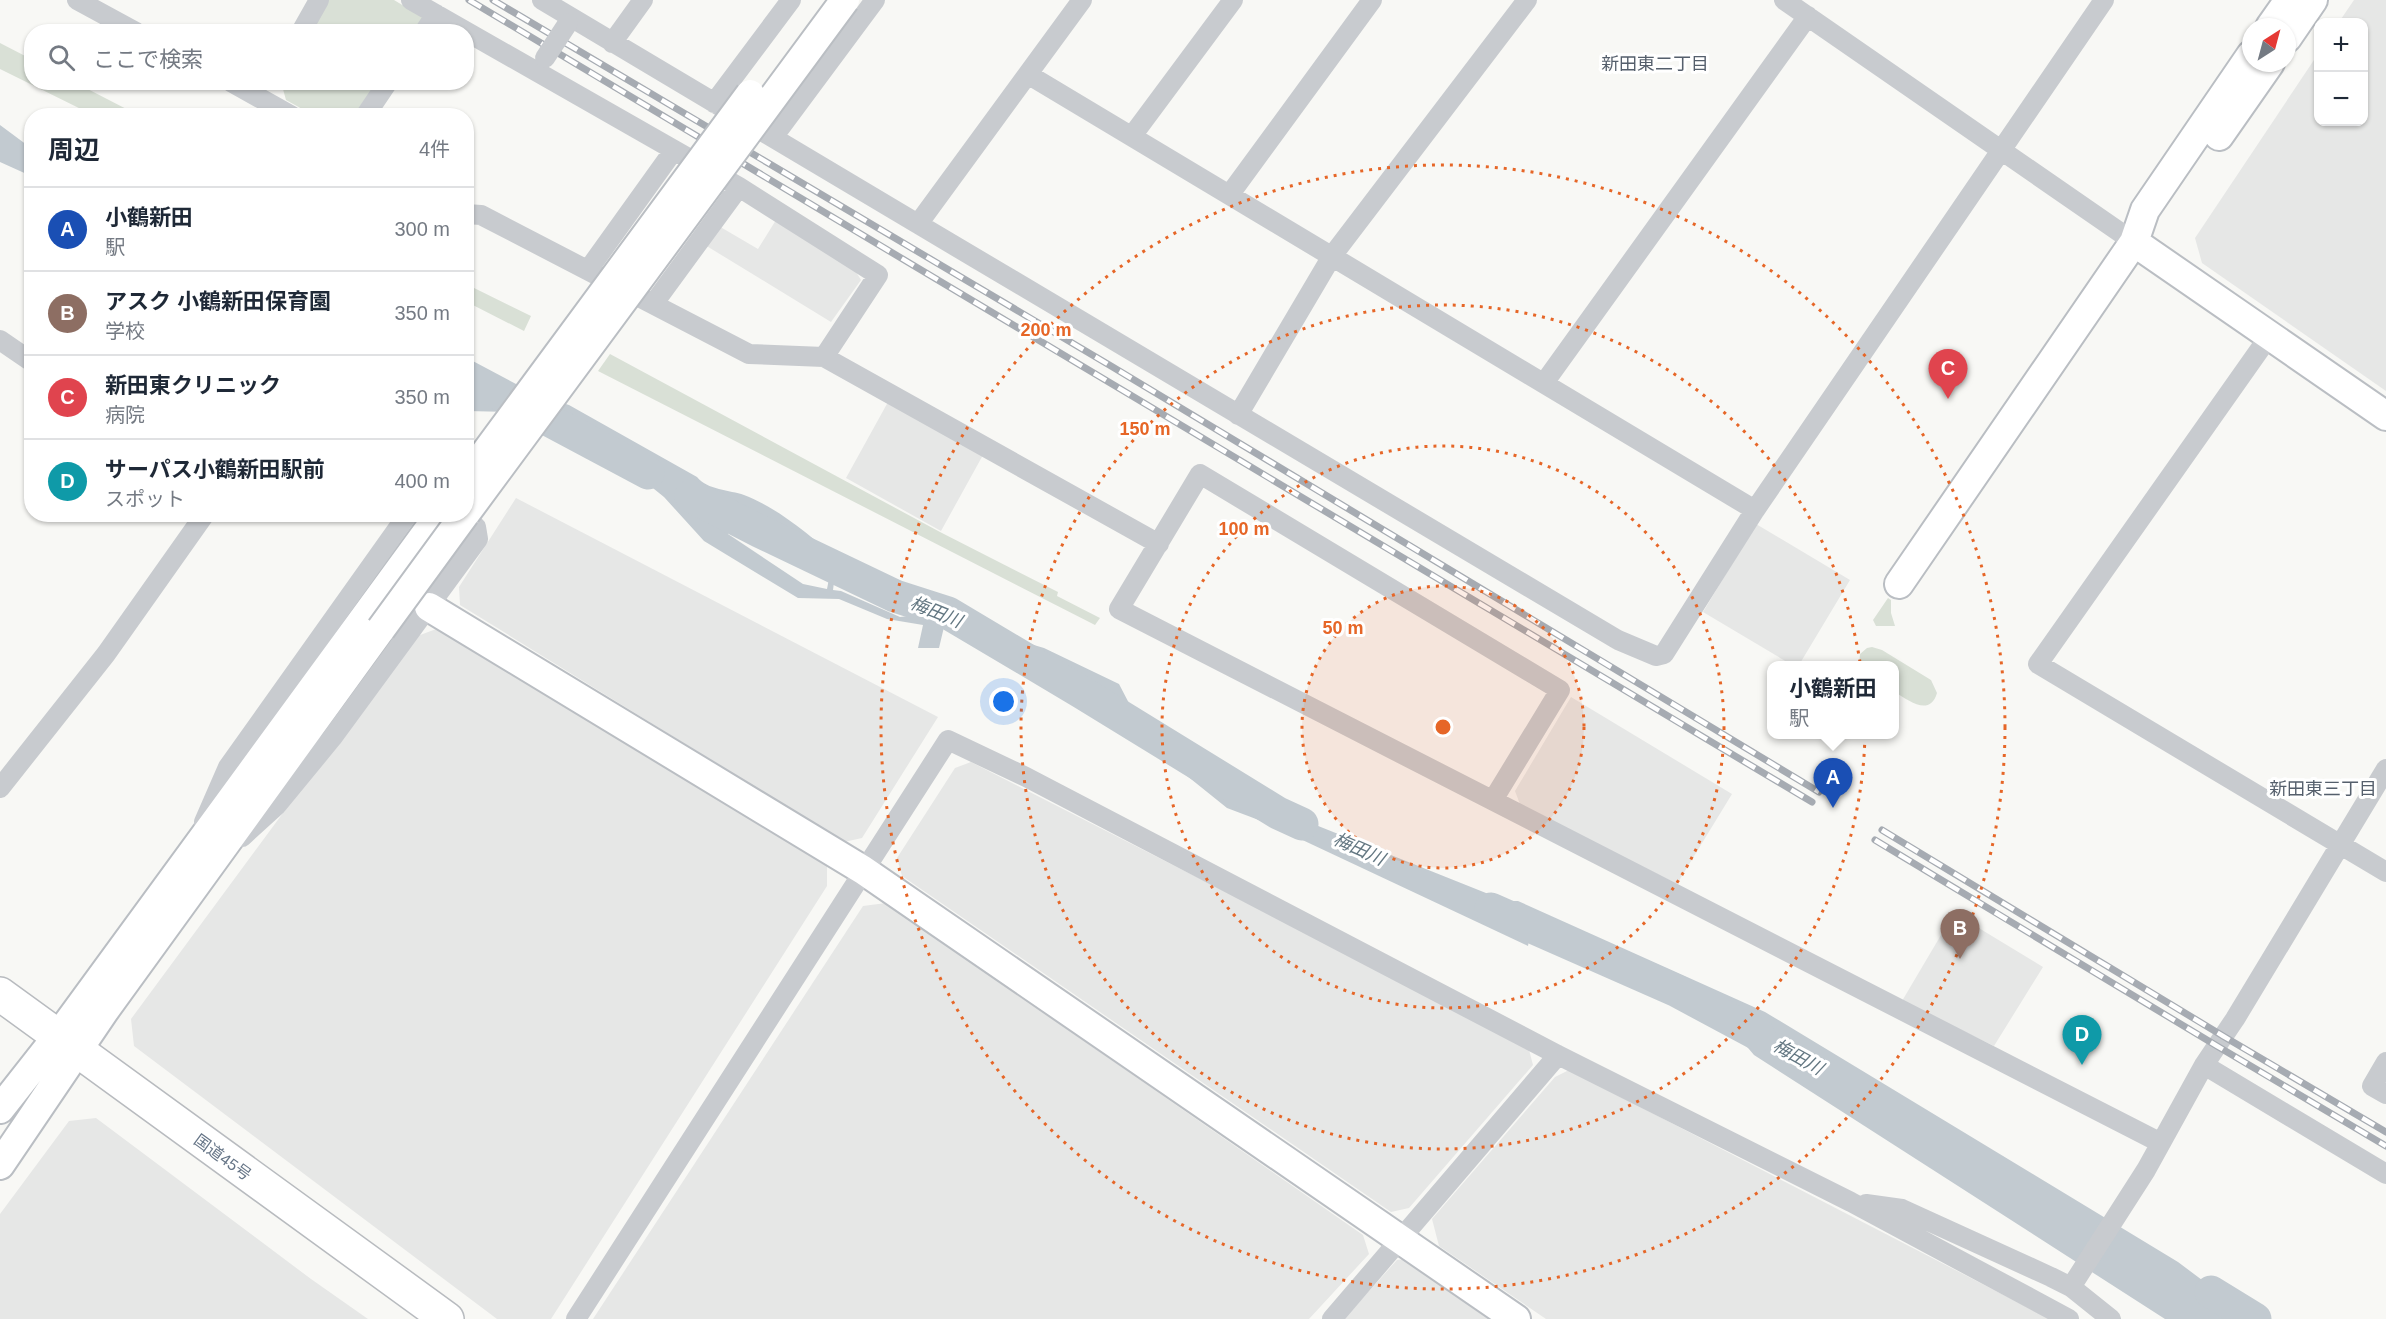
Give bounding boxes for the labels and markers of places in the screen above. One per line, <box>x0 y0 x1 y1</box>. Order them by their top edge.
pin: C <box>1928 350 1968 399</box>
centre of rings <box>1433 717 1453 737</box>
pin: A <box>1814 758 1852 808</box>
pin: B <box>1940 910 1980 959</box>
pin: D <box>2062 1016 2102 1065</box>

